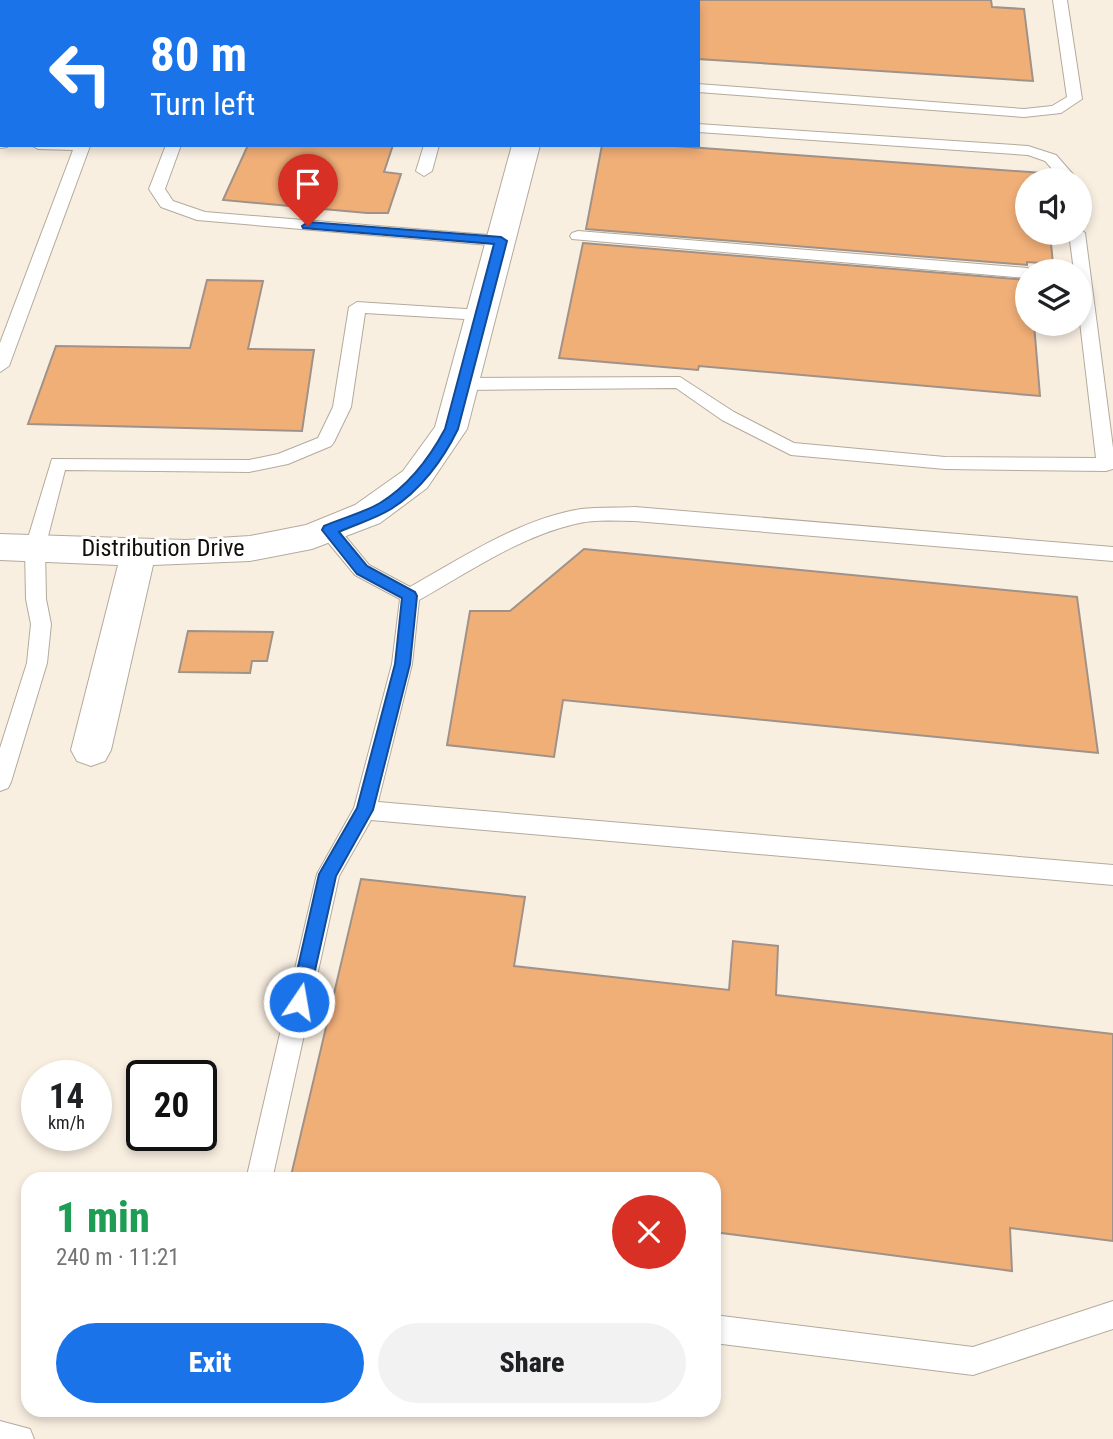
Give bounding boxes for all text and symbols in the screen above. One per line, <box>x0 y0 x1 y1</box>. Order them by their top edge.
text: 80 m <box>150 26 247 83</box>
icon: left <box>35 28 126 119</box>
text: Turn left <box>150 85 255 123</box>
pin <box>278 154 338 226</box>
icon: arrive <box>289 165 327 203</box>
map controls <box>1015 168 1092 336</box>
button: sound <box>1015 168 1092 245</box>
button: layers <box>1015 259 1092 336</box>
street label: Distribution Drive <box>81 534 245 562</box>
position arrow <box>262 965 336 1039</box>
speed limit sign: 20 <box>126 1060 217 1151</box>
text: 14 <box>49 1076 84 1117</box>
text: km/h <box>48 1112 85 1133</box>
text: 1 min <box>56 1193 150 1242</box>
button: close <box>612 1195 686 1269</box>
text: 240 m · 11:21 <box>56 1244 180 1271</box>
button: Exit <box>56 1323 364 1403</box>
button: Share <box>378 1323 686 1403</box>

